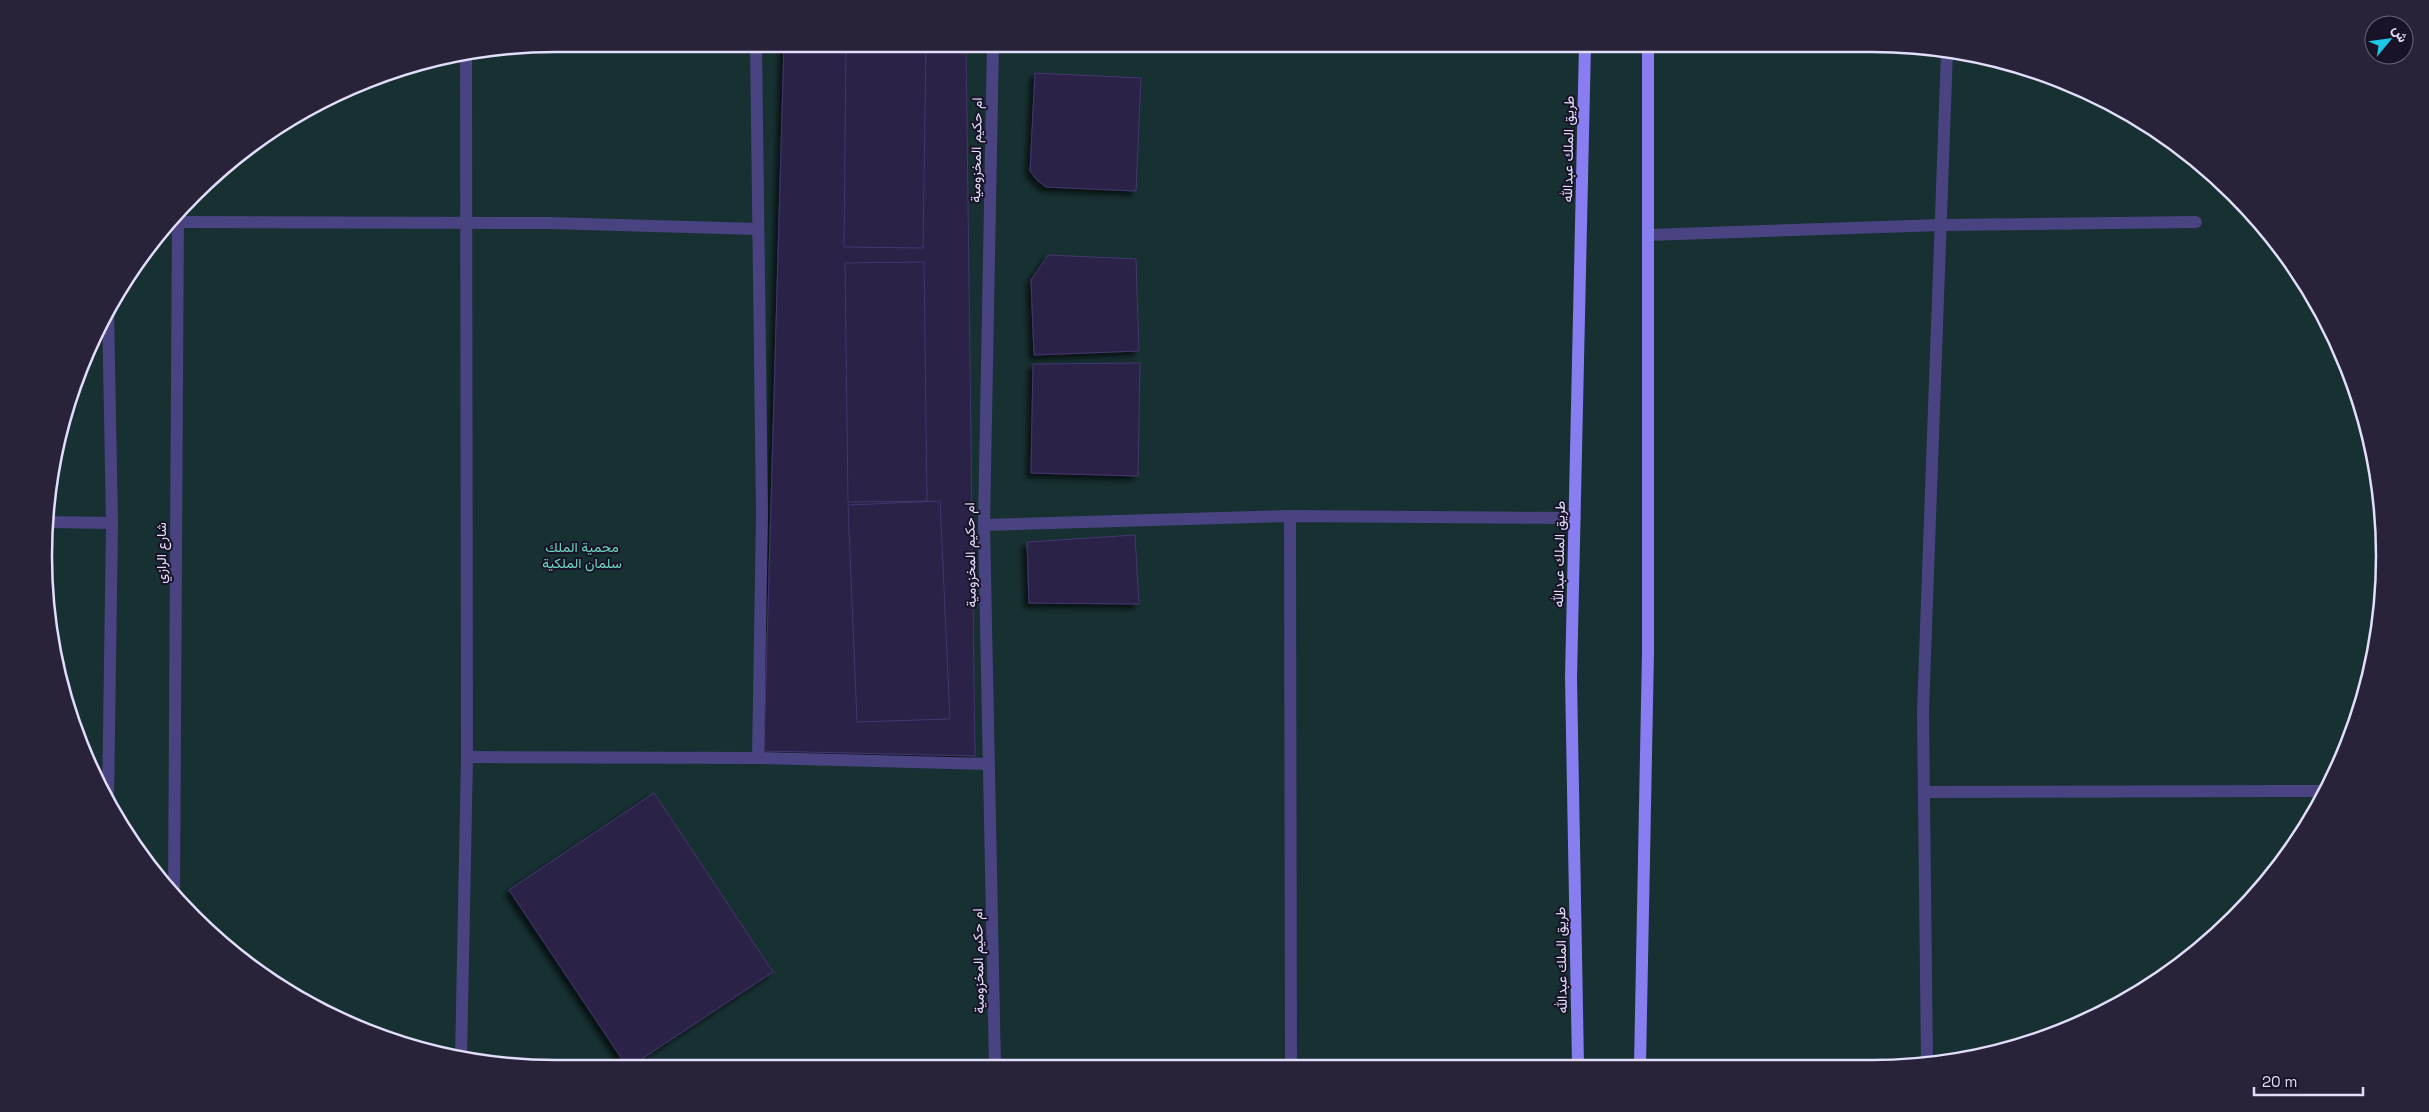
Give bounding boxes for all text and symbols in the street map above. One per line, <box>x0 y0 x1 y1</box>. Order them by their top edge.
north arrow <box>2364 15 2414 65</box>
text: ش <box>2388 22 2412 46</box>
street label: طريق الملك عبدالله <box>1558 96 1578 202</box>
street label: ام حكيم المخزومية <box>966 97 986 203</box>
street label: طريق الملك عبدالله <box>1549 501 1569 607</box>
street label: ام حكيم المخزومية <box>960 502 980 608</box>
street label: شارع الرازي <box>152 522 173 584</box>
park label: محمية الملك سلمان الملكية <box>542 538 622 572</box>
street label: طريق الملك عبدالله <box>1551 907 1571 1013</box>
street label: ام حكيم المخزومية <box>968 908 988 1014</box>
scale bar <box>2254 1064 2363 1096</box>
text: 20 m <box>2262 1072 2297 1091</box>

